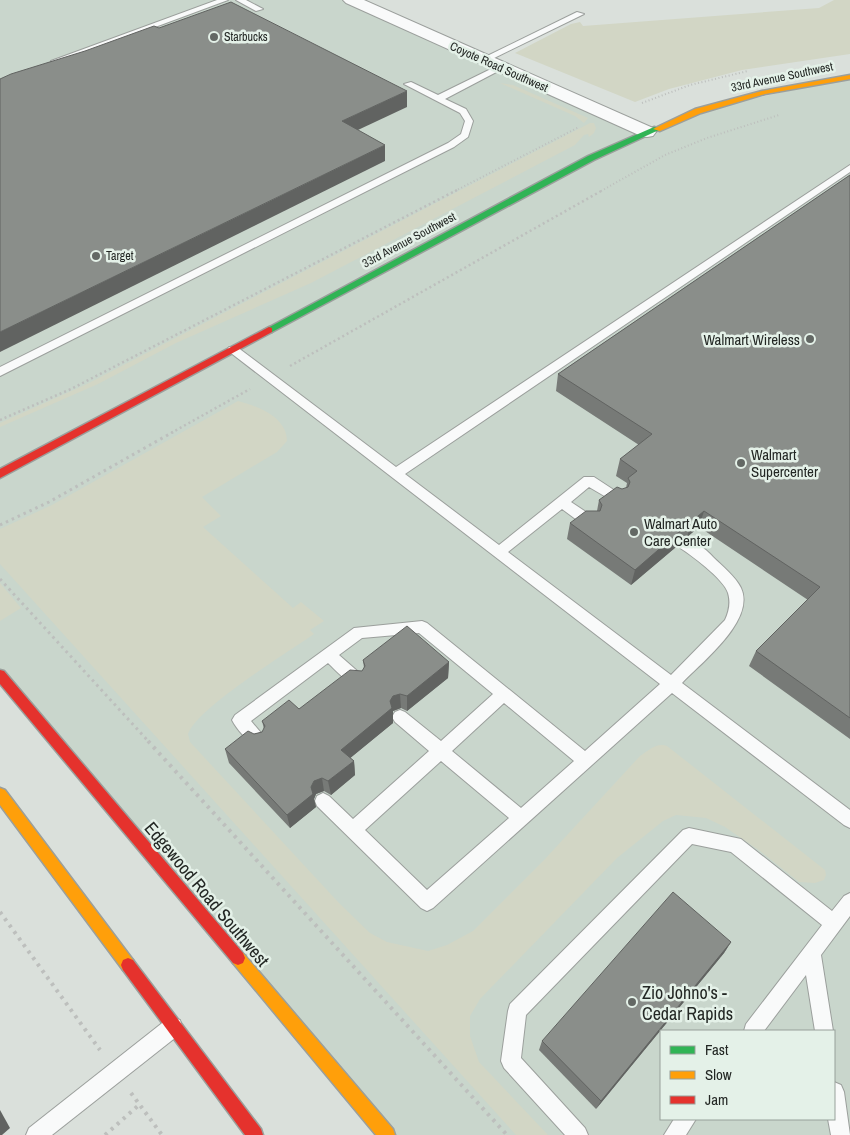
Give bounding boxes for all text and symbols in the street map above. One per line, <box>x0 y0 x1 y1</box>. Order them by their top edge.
place label: Starbucks <box>224 29 268 45</box>
marker: Starbucks <box>208 31 220 43</box>
street label: Coyote Road Southwest <box>447 38 551 96</box>
street label: 33rd Avenue Southwest <box>730 58 835 96</box>
street label: 33rd Avenue Southwest <box>359 208 459 271</box>
place label: Target <box>106 248 134 264</box>
marker: Target <box>90 250 102 262</box>
place label: Walmart Wireless <box>703 329 800 350</box>
marker: Walmart Wireless <box>804 333 816 345</box>
place label: Walmart Supercenter <box>751 444 818 482</box>
marker: Walmart Supercenter <box>735 457 747 469</box>
place label: Walmart Auto Care Center <box>644 513 718 551</box>
marker: Walmart Auto Care Center <box>628 526 640 538</box>
street label: Edgewood Road Southwest <box>139 816 275 972</box>
place label: Zio Johno's - Cedar Rapids <box>642 980 733 1026</box>
marker: Zio Johno's - Cedar Rapids <box>626 996 638 1008</box>
legend <box>660 1030 835 1120</box>
text: Fast <box>705 1039 729 1060</box>
text: Slow <box>705 1064 732 1085</box>
text: Jam <box>705 1089 728 1110</box>

